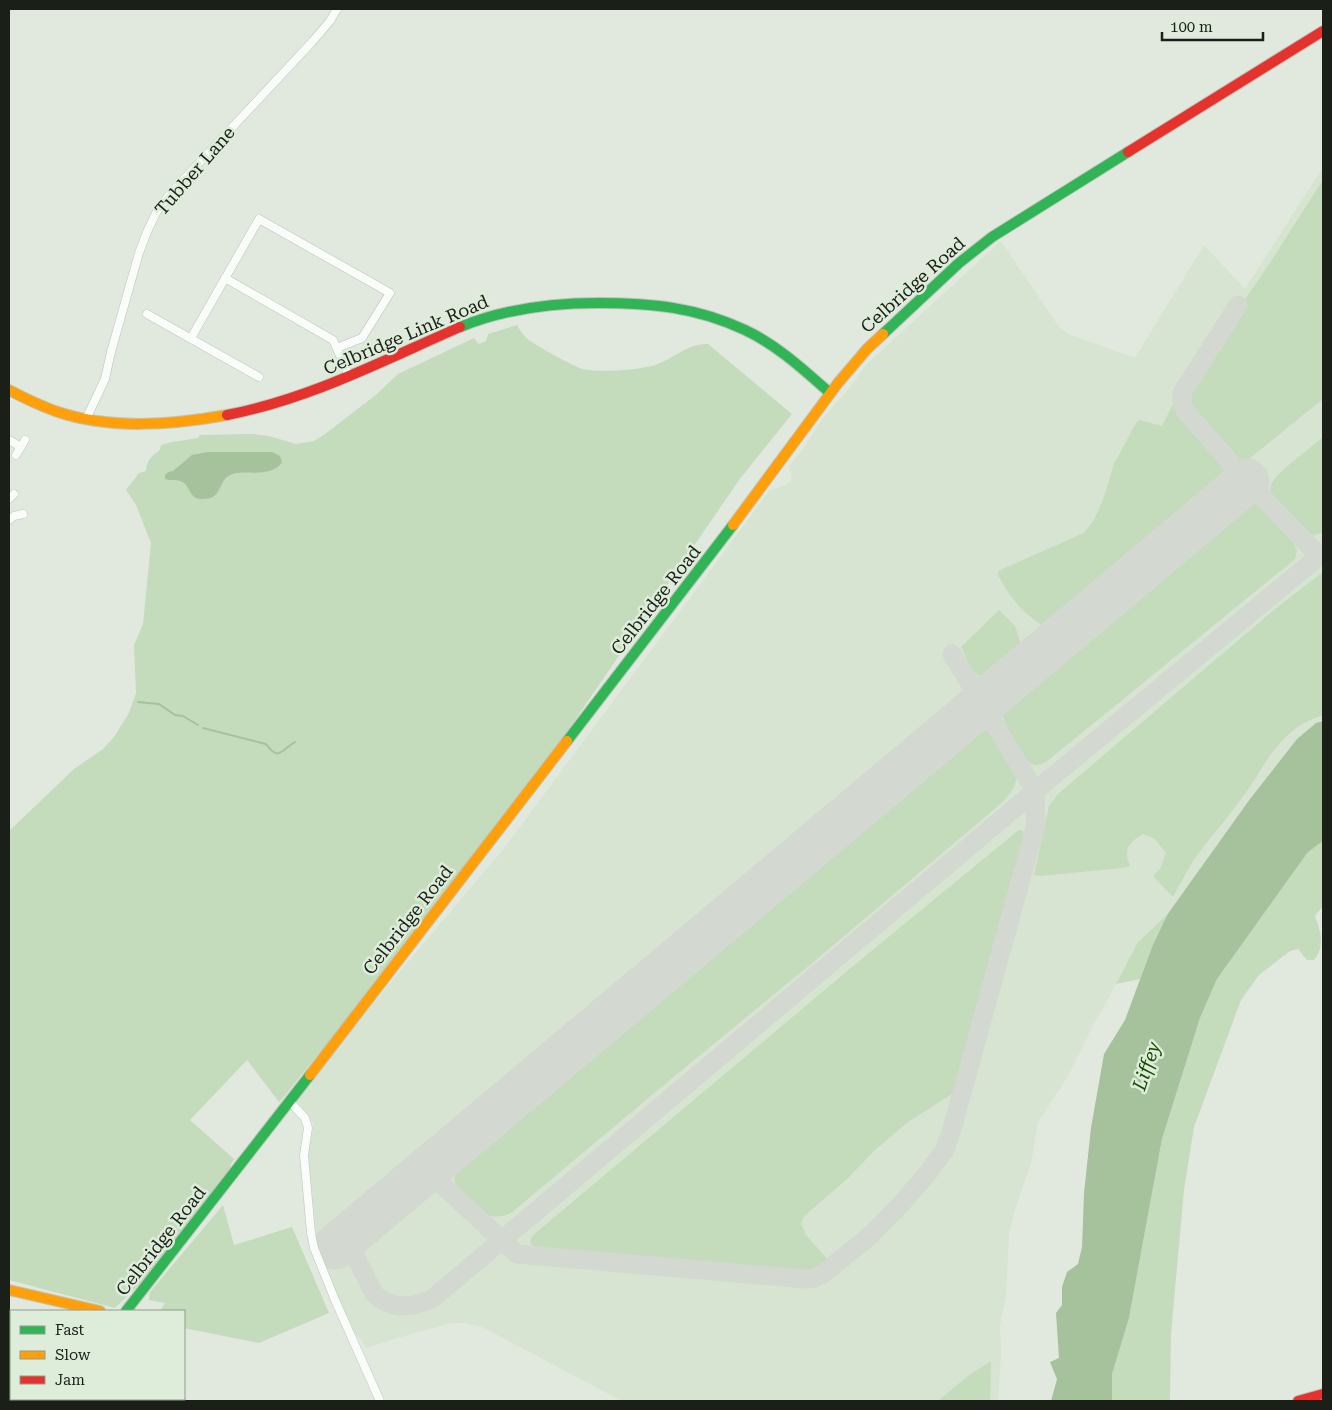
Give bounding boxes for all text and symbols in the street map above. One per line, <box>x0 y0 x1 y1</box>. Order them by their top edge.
scale bar <box>1162 10 1263 42</box>
text: 100 m <box>1170 18 1213 36</box>
street label: Tubber Lane <box>150 122 239 219</box>
street label: Celbridge Road <box>856 232 969 337</box>
street label: Celbridge Link Road <box>320 290 492 379</box>
street label: Celbridge Road <box>606 540 705 659</box>
street label: Celbridge Road <box>358 860 457 979</box>
water label: Liffey <box>1127 1039 1166 1094</box>
street label: Celbridge Road <box>111 1181 210 1300</box>
legend <box>10 1310 185 1400</box>
text: Fast <box>55 1321 85 1339</box>
text: Slow <box>55 1346 91 1364</box>
text: Jam <box>55 1371 85 1389</box>

